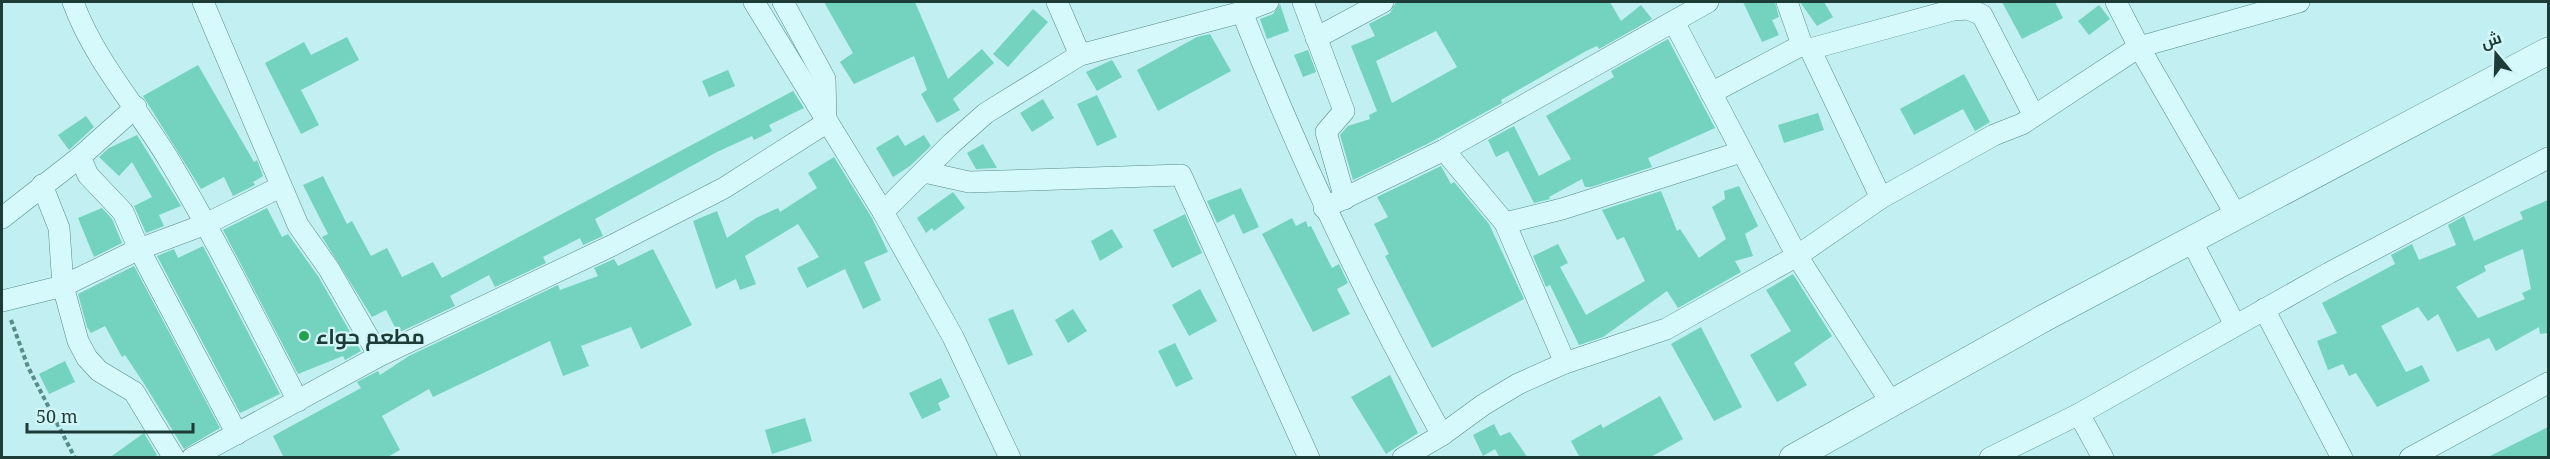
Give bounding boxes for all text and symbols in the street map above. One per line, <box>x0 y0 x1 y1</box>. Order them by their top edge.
north arrow <box>2466 24 2526 84</box>
text: ش <box>2478 26 2504 54</box>
place label: مطعم حواء <box>316 322 425 351</box>
marker: مطعم حواء <box>297 329 311 343</box>
scale bar <box>27 396 194 434</box>
text: 50 m <box>36 404 78 428</box>

